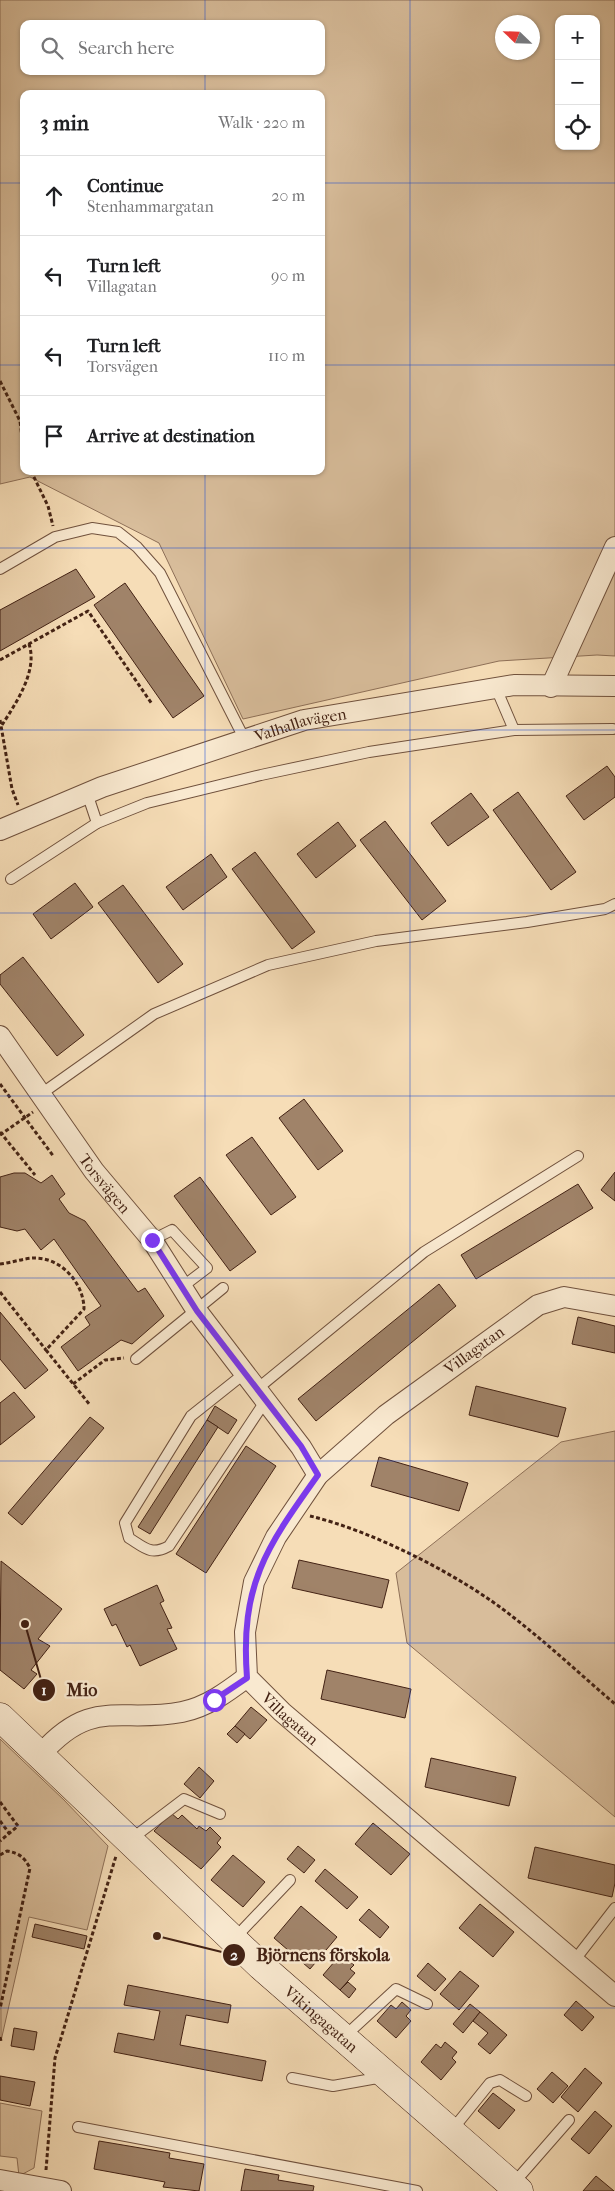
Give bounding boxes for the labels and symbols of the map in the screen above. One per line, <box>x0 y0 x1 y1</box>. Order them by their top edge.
north arrow <box>495 15 540 60</box>
street label: Valhallavägen <box>251 703 349 746</box>
street label: Torsvägen <box>75 1150 135 1217</box>
route end <box>141 1229 164 1252</box>
street label: Villagatan <box>439 1321 508 1379</box>
callout: Mio <box>32 1674 108 1707</box>
text: Mio <box>66 1680 97 1701</box>
text: 1 <box>41 1681 47 1699</box>
street label: Villagatan <box>257 1687 323 1749</box>
route start <box>203 1689 226 1712</box>
callout: Björnens förskola <box>222 1938 400 1971</box>
text: Björnens förskola <box>256 1945 390 1966</box>
text: 2 <box>230 1946 238 1964</box>
street label: Vikingagatan <box>280 1981 363 2057</box>

